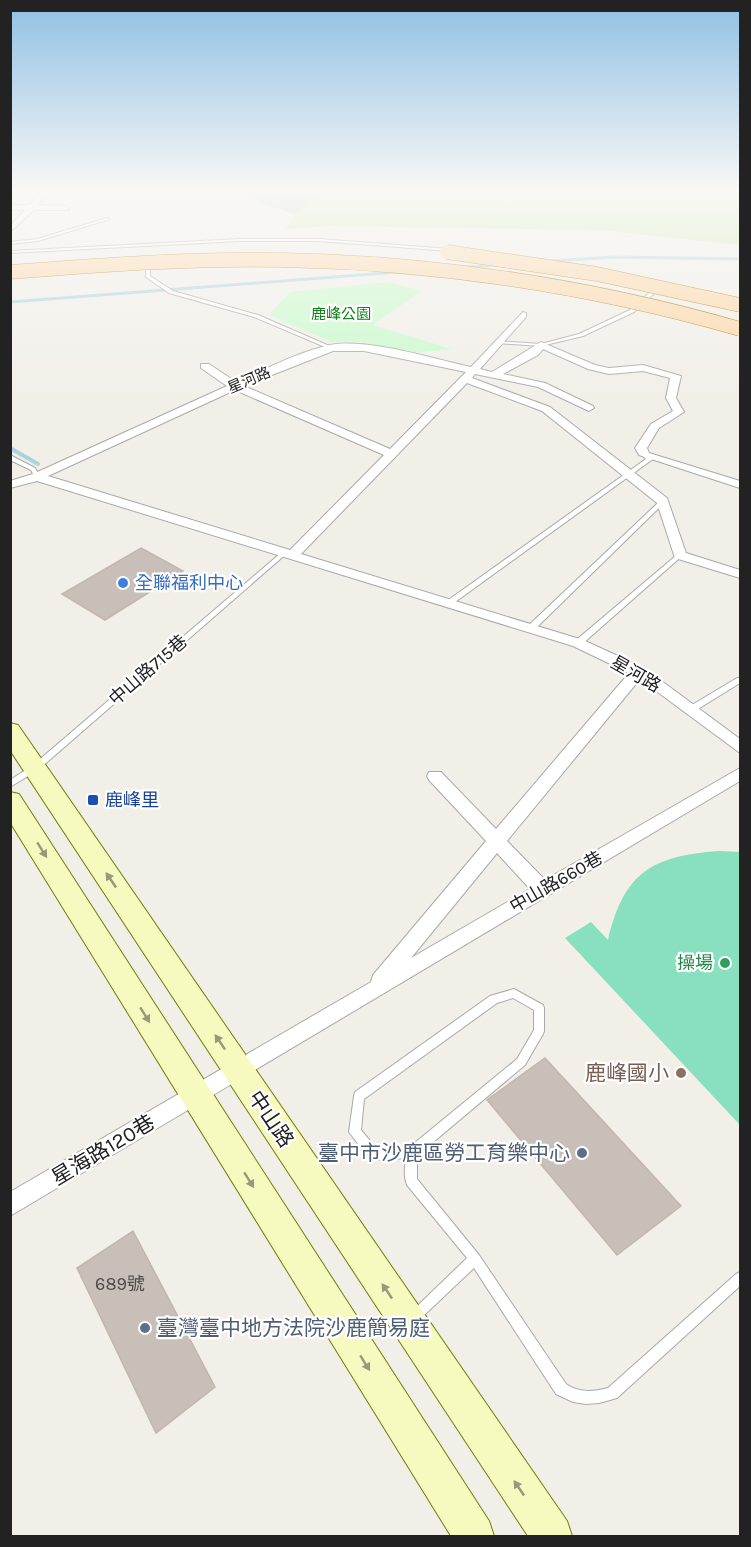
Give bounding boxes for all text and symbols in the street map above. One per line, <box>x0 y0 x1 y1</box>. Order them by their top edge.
park label: 鹿峰公園 <box>311 305 371 323</box>
street label: 星河路 <box>225 363 273 397</box>
place label: 全聯福利中心 <box>135 572 243 594</box>
marker: 全聯福利中心 <box>116 576 130 590</box>
street label: 中山路715巷 <box>104 630 192 710</box>
street label: 星河路 <box>607 651 665 697</box>
place label: 鹿峰里 <box>105 789 159 811</box>
marker: 鹿峰里 <box>86 793 100 807</box>
one-way arrow <box>36 842 47 858</box>
street label: 中山路660巷 <box>506 847 606 917</box>
one-way arrow <box>105 873 117 889</box>
place label: 操場 <box>677 952 713 974</box>
marker: 操場 <box>718 956 732 970</box>
one-way arrow <box>140 1007 151 1024</box>
one-way arrow <box>214 1035 226 1051</box>
place label: 鹿峰國小 <box>585 1061 669 1085</box>
marker: 鹿峰國小 <box>674 1066 688 1080</box>
street label: 中山路 <box>243 1086 299 1152</box>
street label: 星海路120巷 <box>47 1110 159 1190</box>
place label: 臺中市沙鹿區勞工育樂中心 <box>318 1141 570 1165</box>
marker: 臺中市沙鹿區勞工育樂中心 <box>575 1146 589 1160</box>
one-way arrow <box>244 1172 255 1189</box>
house number: 689號 <box>95 1273 145 1295</box>
one-way arrow <box>381 1284 393 1300</box>
place label: 臺灣臺中地方法院沙鹿簡易庭 <box>157 1316 430 1340</box>
marker: 臺灣臺中地方法院沙鹿簡易庭 <box>138 1321 152 1335</box>
one-way arrow <box>359 1355 370 1371</box>
one-way arrow <box>514 1480 525 1496</box>

